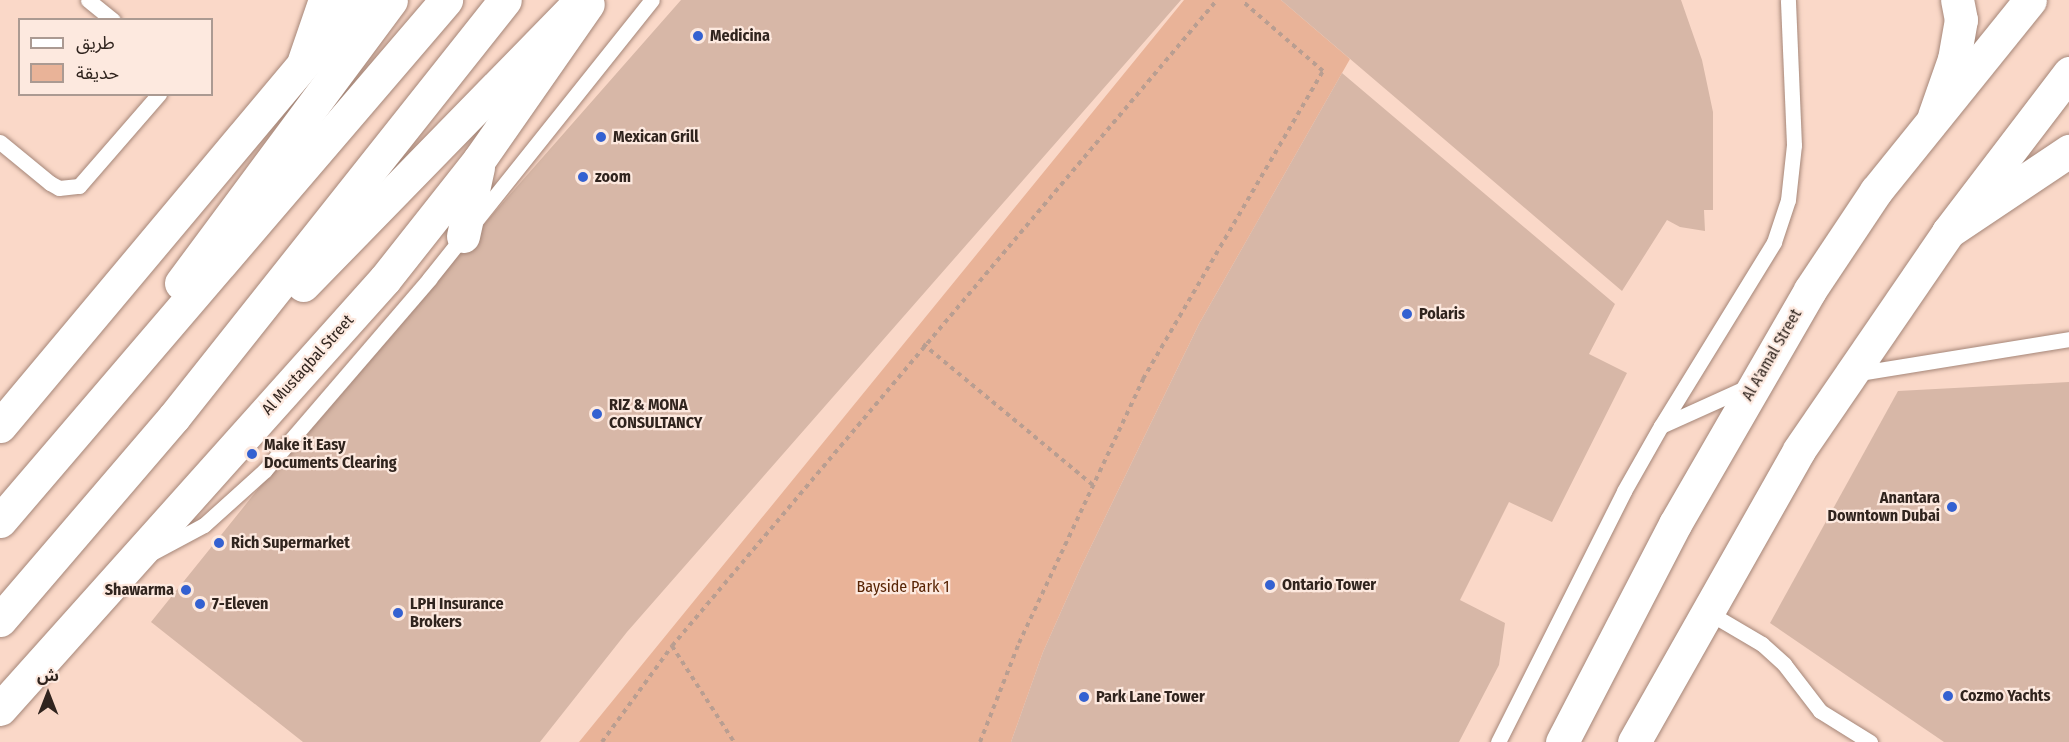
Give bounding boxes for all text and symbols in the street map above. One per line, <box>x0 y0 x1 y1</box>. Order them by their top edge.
legend <box>18 18 213 96</box>
place label: Medicina <box>710 26 770 46</box>
marker: Medicina <box>691 29 705 43</box>
text: طريق <box>76 32 115 54</box>
text: حديقة <box>76 62 119 84</box>
place label: Mexican Grill <box>613 127 699 147</box>
marker: Mexican Grill <box>594 130 608 144</box>
place label: zoom <box>595 167 631 187</box>
marker: zoom <box>576 170 590 184</box>
place label: Polaris <box>1419 304 1465 324</box>
street label: Al A'amal Street <box>1738 306 1806 404</box>
marker: Polaris <box>1400 307 1414 321</box>
street label: Al Mustaqbal Street <box>258 311 358 419</box>
place label: RIZ & MONA CONSULTANCY <box>609 395 702 433</box>
marker: RIZ & MONA CONSULTANCY <box>590 407 604 421</box>
place label: Make it Easy Documents Clearing <box>264 435 397 473</box>
marker: Make it Easy Documents Clearing <box>245 447 259 461</box>
place label: Anantara Downtown Dubai <box>1827 488 1940 526</box>
marker: Anantara Downtown Dubai <box>1945 500 1959 514</box>
place label: Rich Supermarket <box>231 533 350 553</box>
marker: Rich Supermarket <box>212 536 226 550</box>
place label: Ontario Tower <box>1282 575 1376 595</box>
park label: Bayside Park 1 <box>857 577 949 597</box>
marker: Ontario Tower <box>1263 578 1277 592</box>
place label: Shawarma <box>105 580 174 600</box>
marker: Shawarma <box>179 583 193 597</box>
place label: 7-Eleven <box>212 594 268 614</box>
place label: LPH Insurance Brokers <box>410 594 504 632</box>
marker: 7-Eleven <box>193 597 207 611</box>
marker: LPH Insurance Brokers <box>391 606 405 620</box>
north arrow <box>18 664 78 724</box>
text: ش <box>37 666 59 685</box>
place label: Cozmo Yachts <box>1960 686 2050 706</box>
place label: Park Lane Tower <box>1096 687 1205 707</box>
marker: Cozmo Yachts <box>1941 689 1955 703</box>
marker: Park Lane Tower <box>1077 690 1091 704</box>

